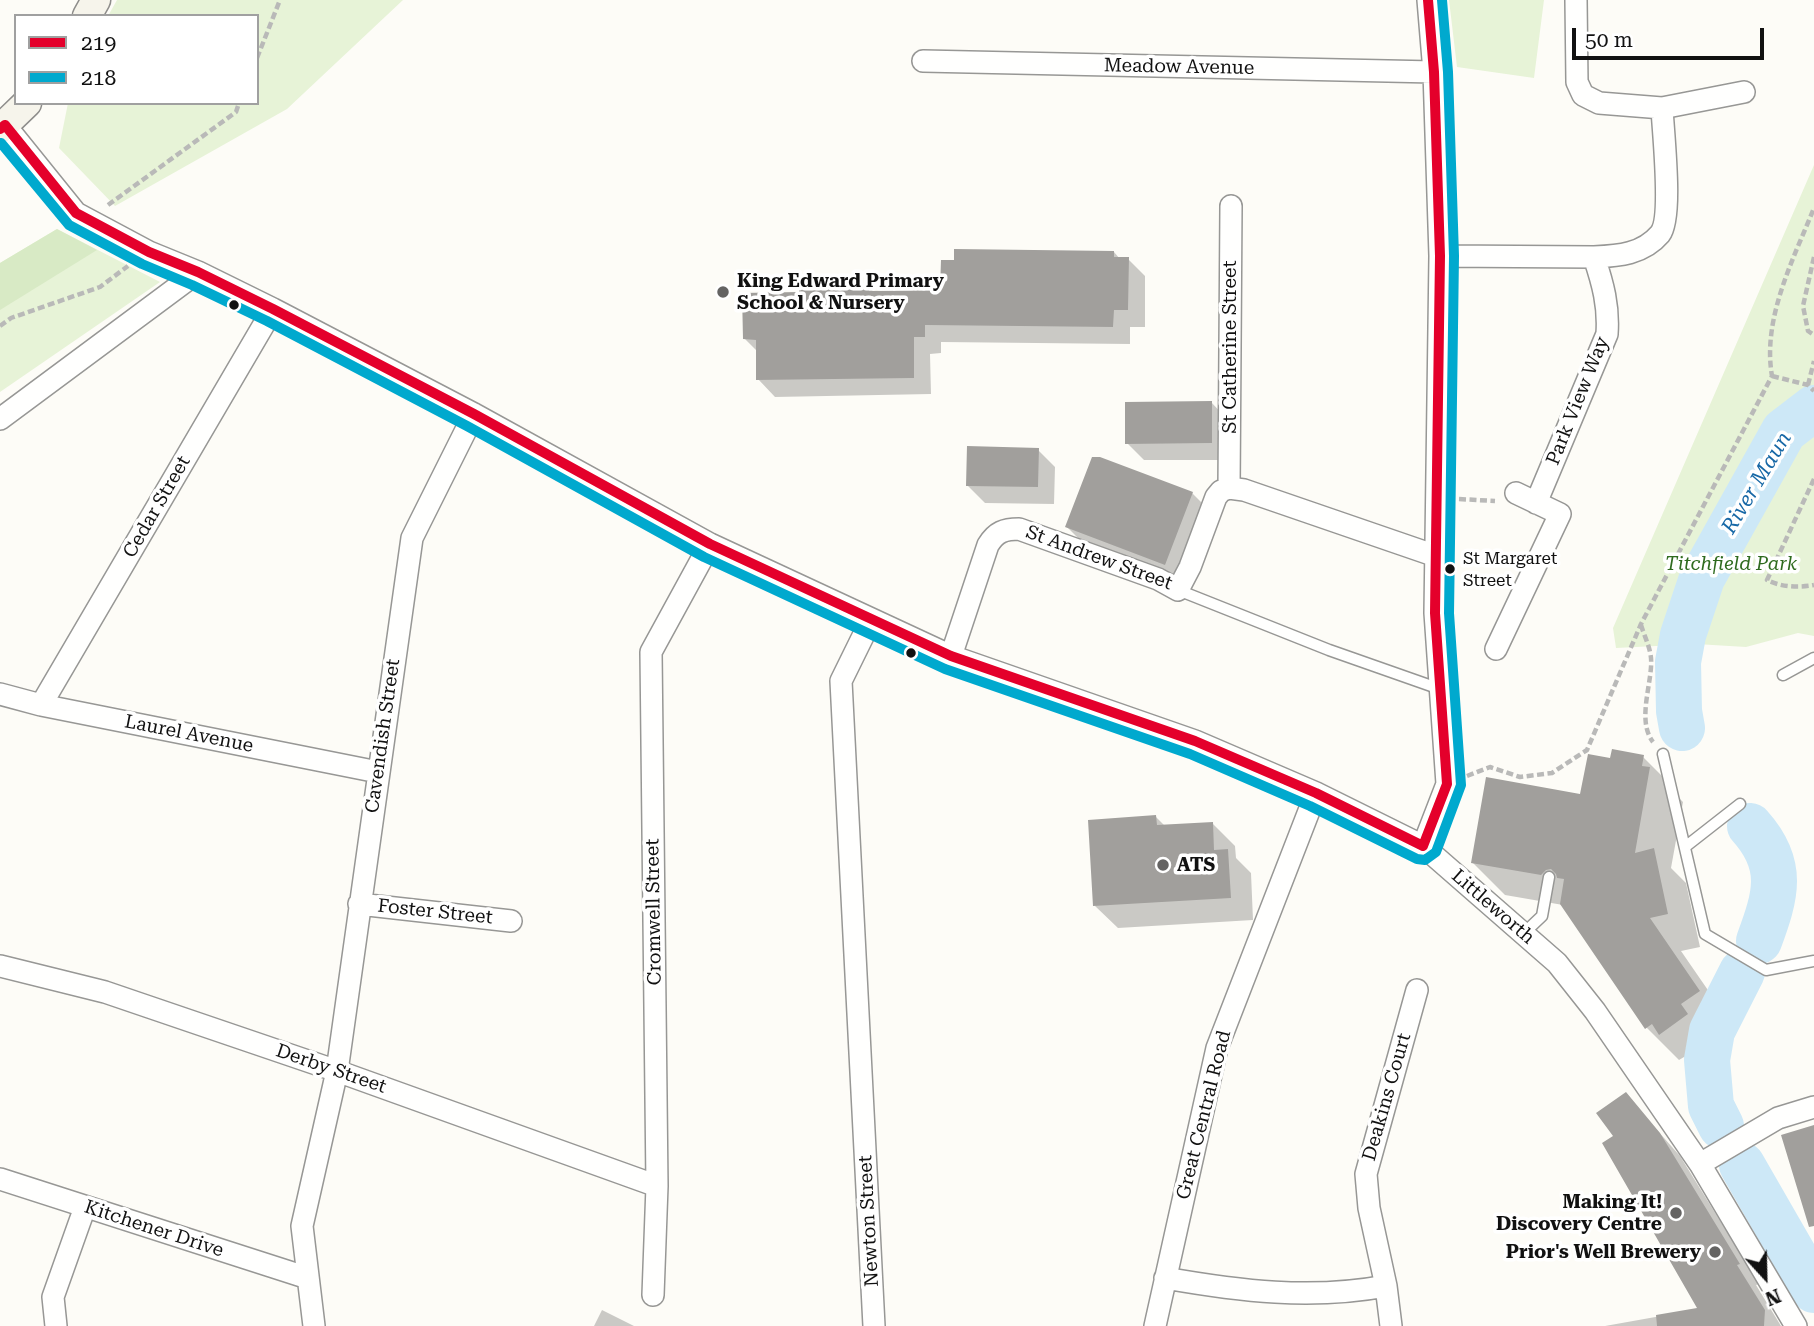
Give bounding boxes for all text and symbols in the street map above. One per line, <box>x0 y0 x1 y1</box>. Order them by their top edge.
legend <box>14 14 259 105</box>
scale bar <box>1576 14 1769 58</box>
text: 50 m <box>1585 28 1633 52</box>
text: 219 <box>81 31 116 55</box>
street label: Meadow Avenue <box>1104 54 1254 80</box>
text: 218 <box>81 66 116 90</box>
street label: St Catherine Street <box>1219 260 1241 434</box>
place label: King Edward Primary School & Nursery <box>737 270 944 314</box>
marker: King Edward Primary School & Nursery <box>715 284 731 300</box>
unlabelled marker <box>227 298 241 312</box>
street label: Park View Way <box>1542 334 1614 468</box>
water label: River Maun <box>1717 427 1797 539</box>
street label: Cedar Street <box>119 452 195 562</box>
street label: St Andrew Street <box>1023 521 1175 595</box>
place label: St Margaret Street <box>1463 549 1557 589</box>
park label: Titchfield Park <box>1665 553 1797 575</box>
marker: St Margaret Street <box>1443 562 1457 576</box>
unlabelled marker <box>904 646 918 660</box>
street label: Cavendish Street <box>361 657 405 815</box>
street label: Laurel Avenue <box>123 710 255 758</box>
street label: Cromwell Street <box>641 838 667 986</box>
place label: ATS <box>1177 854 1215 876</box>
marker: ATS <box>1155 857 1171 873</box>
street label: Littleworth <box>1447 865 1539 949</box>
street label: Foster Street <box>376 895 494 929</box>
street label: Great Central Road <box>1172 1028 1236 1202</box>
street label: Deakins Court <box>1358 1030 1416 1164</box>
street label: Derby Street <box>273 1039 389 1099</box>
street label: Newton Street <box>854 1155 884 1287</box>
place label: Making It! Discovery Centre <box>1496 1191 1662 1235</box>
street label: Kitchener Drive <box>82 1196 226 1262</box>
marker: Making It! Discovery Centre <box>1668 1205 1684 1221</box>
place label: Prior's Well Brewery <box>1506 1241 1701 1263</box>
north arrow <box>1730 1242 1800 1312</box>
marker: Prior's Well Brewery <box>1707 1244 1723 1260</box>
text: N <box>1762 1284 1784 1310</box>

